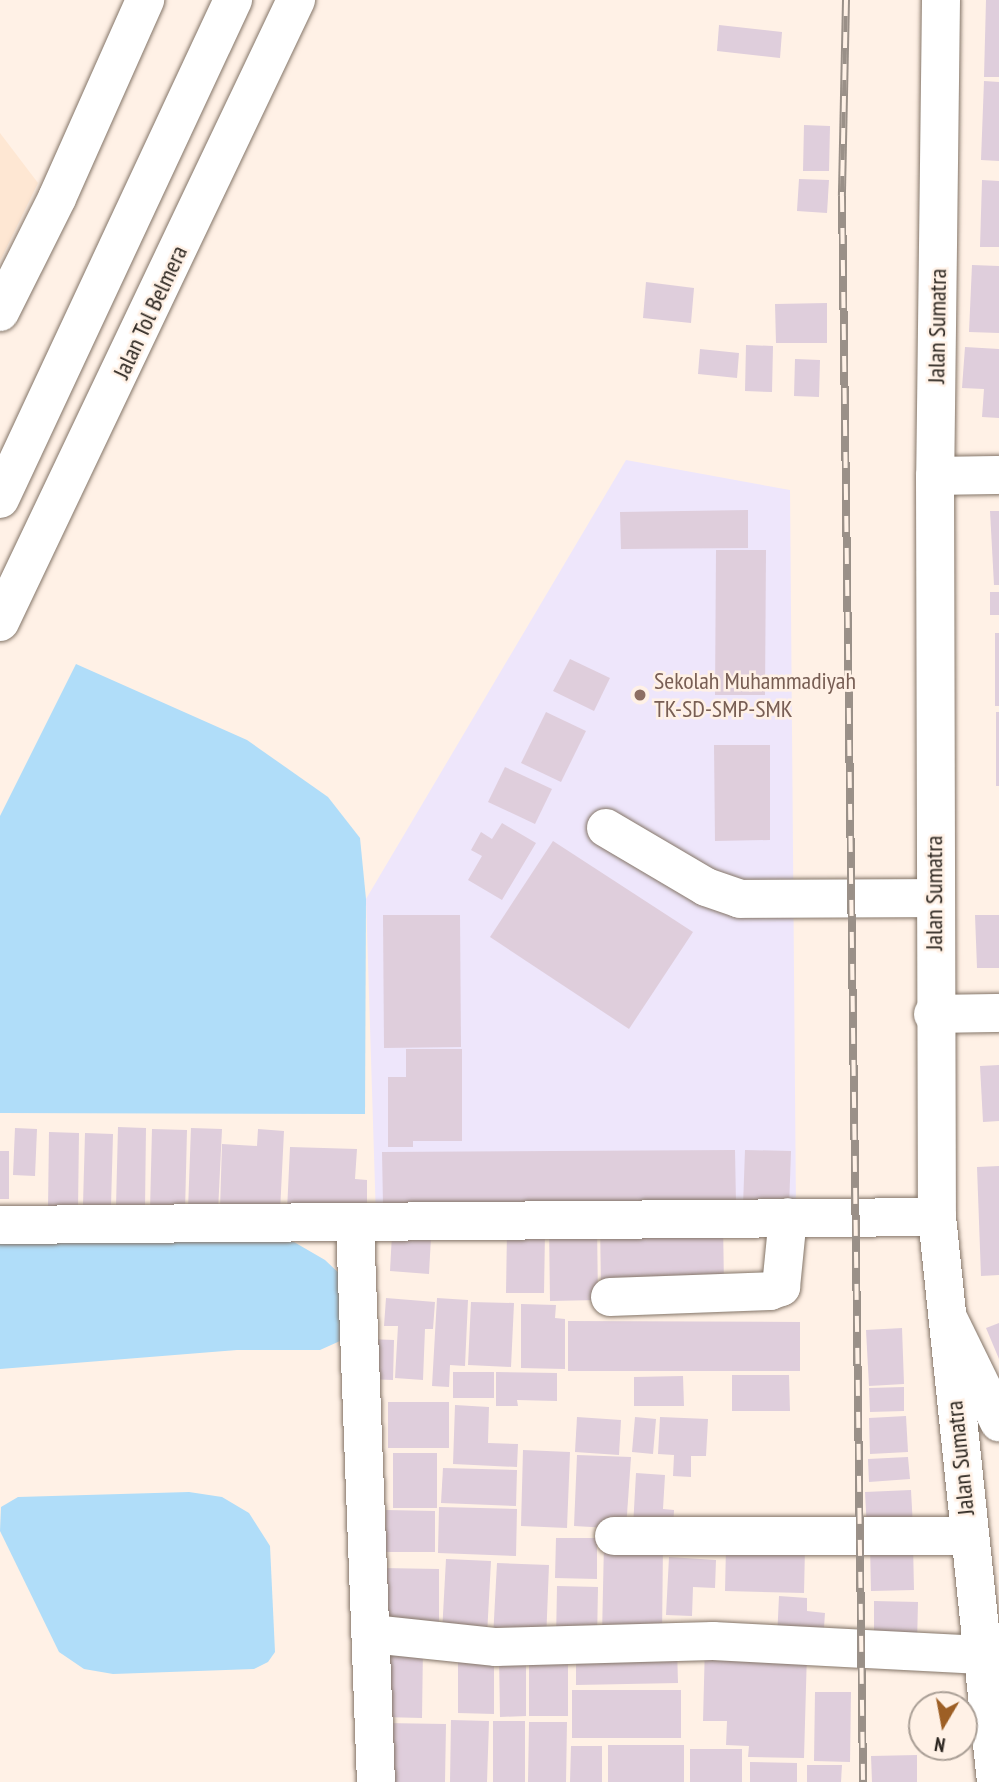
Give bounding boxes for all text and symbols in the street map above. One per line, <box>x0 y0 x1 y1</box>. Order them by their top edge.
street label: Jalan Tol Belmera <box>107 241 193 383</box>
street label: Jalan Sumatra <box>922 268 952 384</box>
place label: Sekolah Muhammadiyah TK-SD-SMP-SMK <box>654 667 856 723</box>
marker: Sekolah Muhammadiyah TK-SD-SMP-SMK <box>632 687 648 703</box>
street label: Jalan Sumatra <box>920 836 948 950</box>
street label: Jalan Sumatra <box>940 1399 980 1517</box>
north arrow <box>908 1691 978 1761</box>
text: N <box>933 1732 947 1757</box>

